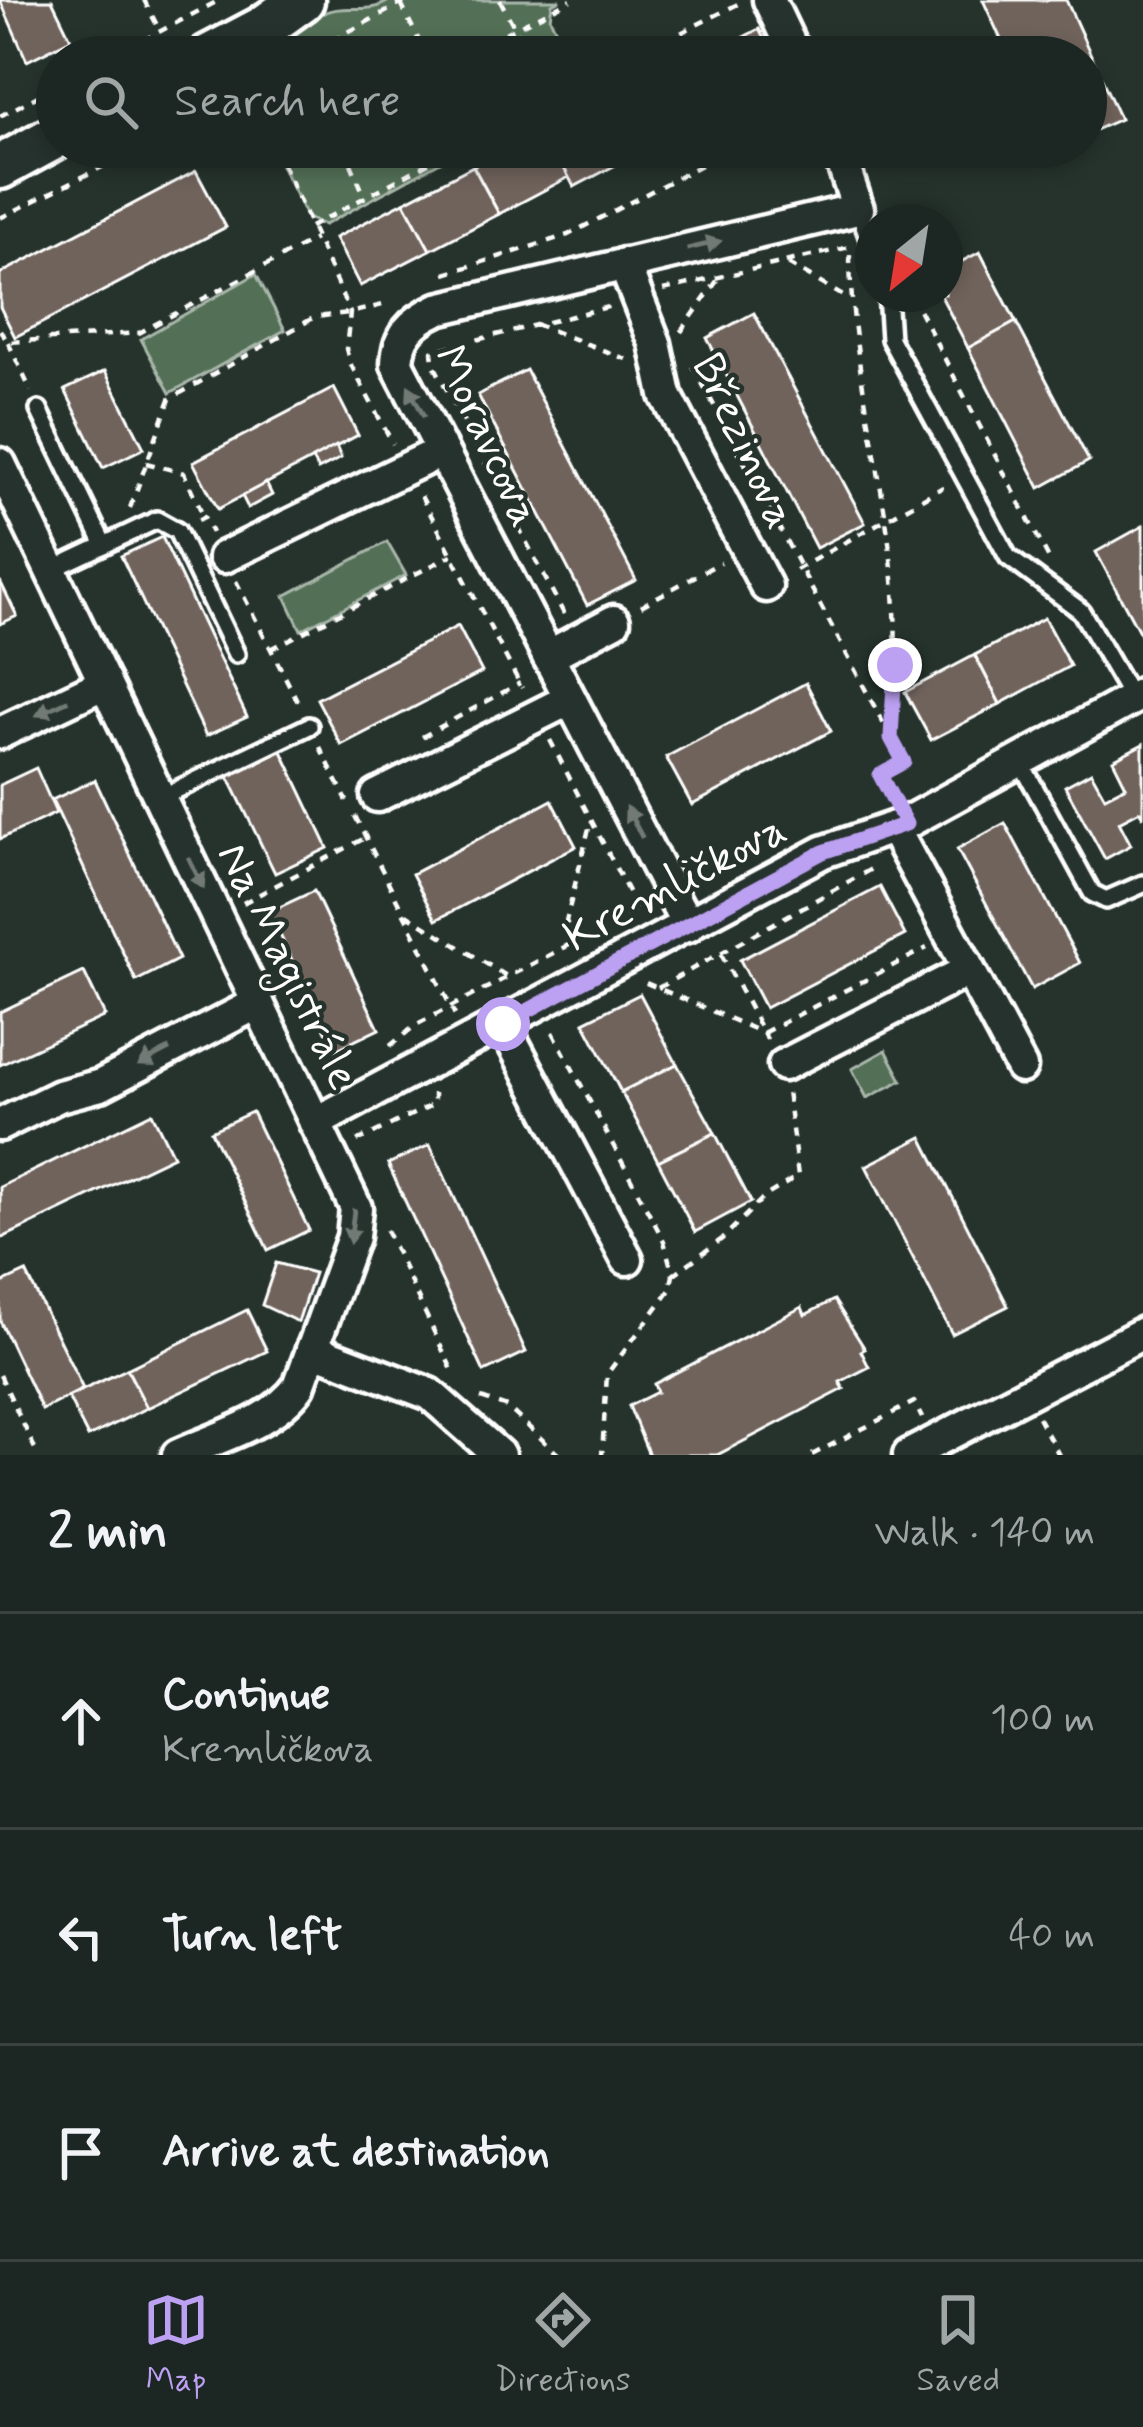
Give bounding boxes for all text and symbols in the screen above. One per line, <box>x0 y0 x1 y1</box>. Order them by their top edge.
search box <box>36 36 1107 168</box>
icon: search <box>78 69 144 135</box>
text: Search here <box>174 73 401 132</box>
north arrow <box>855 204 963 312</box>
one-way arrow <box>685 235 723 254</box>
street label: Moravcova <box>418 336 553 537</box>
street label: Březinova <box>677 344 809 539</box>
one-way arrow <box>406 384 426 419</box>
route end <box>868 638 922 692</box>
one-way arrow <box>34 698 69 718</box>
street label: Kremličkova <box>554 801 797 967</box>
one-way arrow <box>625 805 645 839</box>
street label: Na Magistrále <box>198 833 372 1101</box>
one-way arrow <box>186 856 206 891</box>
route start <box>476 997 530 1051</box>
one-way arrow <box>137 1046 172 1067</box>
one-way arrow <box>343 1207 362 1245</box>
text: 2 min <box>48 1500 168 1566</box>
text: Walk · 140 m <box>875 1508 1095 1559</box>
text: Continue <box>162 1666 330 1725</box>
icon: ahead <box>48 1688 114 1754</box>
text: 100 m <box>990 1695 1095 1746</box>
text: Kremličkova <box>162 1725 374 1776</box>
icon: left <box>48 1904 114 1970</box>
text: Turn left <box>162 1907 342 1966</box>
text: 40 m <box>1008 1911 1095 1962</box>
icon: arrive <box>48 2120 114 2186</box>
text: Arrive at destination <box>162 2123 550 2182</box>
tab: Map <box>143 2287 209 2403</box>
tab: Directions <box>495 2287 631 2403</box>
tab: Saved <box>917 2287 1000 2403</box>

